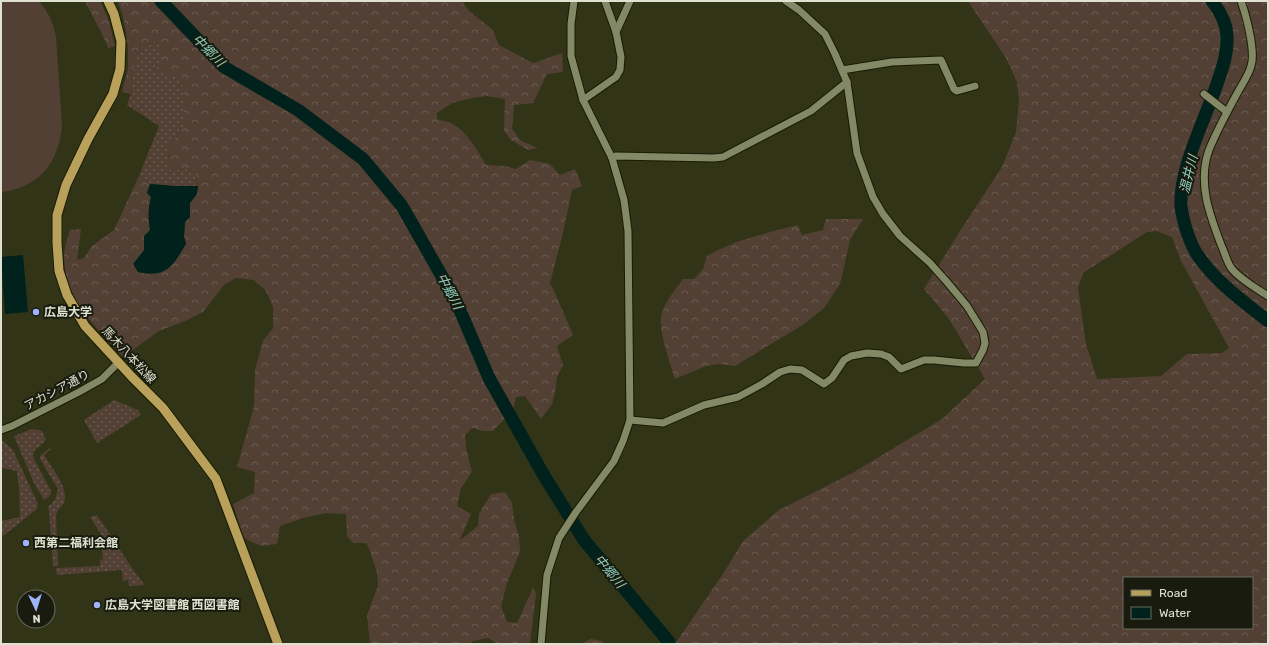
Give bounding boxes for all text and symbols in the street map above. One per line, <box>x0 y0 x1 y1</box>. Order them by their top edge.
water label: 中郷川 <box>190 31 229 71</box>
water label: 温井川 <box>1176 151 1201 195</box>
water label: 中郷川 <box>434 270 466 314</box>
place label: 広島大学 <box>44 305 92 319</box>
marker: 広島大学 <box>31 307 41 317</box>
street label: 馬木八本松線 <box>99 324 159 386</box>
street label: アカシア通り <box>22 367 92 413</box>
place label: 西第二福利会館 <box>34 536 118 550</box>
marker: 西第二福利会館 <box>21 538 31 548</box>
water label: 中郷川 <box>591 552 629 593</box>
legend <box>1123 577 1253 629</box>
text: Road <box>1159 586 1187 600</box>
north arrow <box>16 589 56 629</box>
place label: 広島大学図書館 西図書館 <box>105 598 240 612</box>
marker: 広島大学図書館 西図書館 <box>92 600 102 610</box>
text: Water <box>1159 606 1191 620</box>
text: N <box>32 612 41 625</box>

